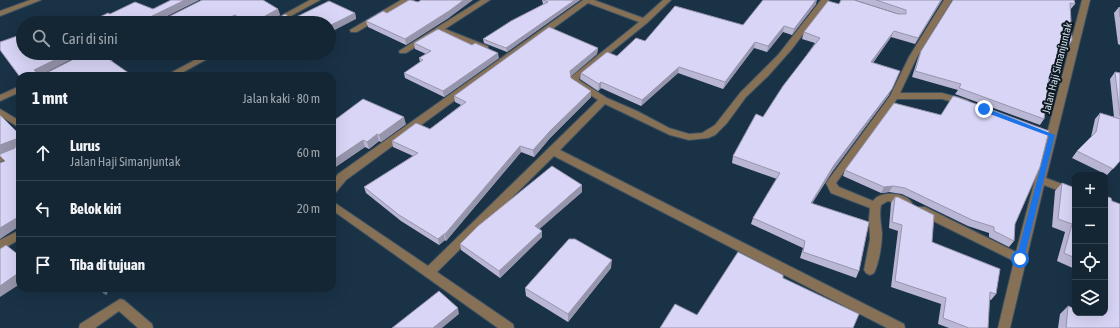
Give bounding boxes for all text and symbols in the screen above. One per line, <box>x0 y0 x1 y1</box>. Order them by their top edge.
search box <box>16 16 336 60</box>
street label: Jalan Haji Simanjuntak <box>1040 21 1074 115</box>
icon: search <box>30 27 52 49</box>
text: Cari di sini <box>62 30 118 47</box>
text: 1 mnt <box>32 88 68 108</box>
text: Jalan kaki · 80 m <box>242 91 320 106</box>
route end <box>975 100 993 118</box>
text: Lurus <box>70 137 100 154</box>
icon: ahead <box>32 142 54 164</box>
text: 60 m <box>297 145 320 160</box>
text: Jalan Haji Simanjuntak <box>70 154 180 169</box>
map controls <box>1072 172 1108 316</box>
button: + <box>1072 172 1108 208</box>
icon: left <box>32 198 54 220</box>
text: Belok kiri <box>70 200 121 217</box>
text: 20 m <box>297 201 320 216</box>
button: − <box>1072 208 1108 244</box>
button: locate <box>1072 244 1108 280</box>
route start <box>1011 250 1029 268</box>
icon: arrive <box>32 254 54 276</box>
text: Tiba di tujuan <box>70 256 145 273</box>
button: layers <box>1072 280 1108 316</box>

